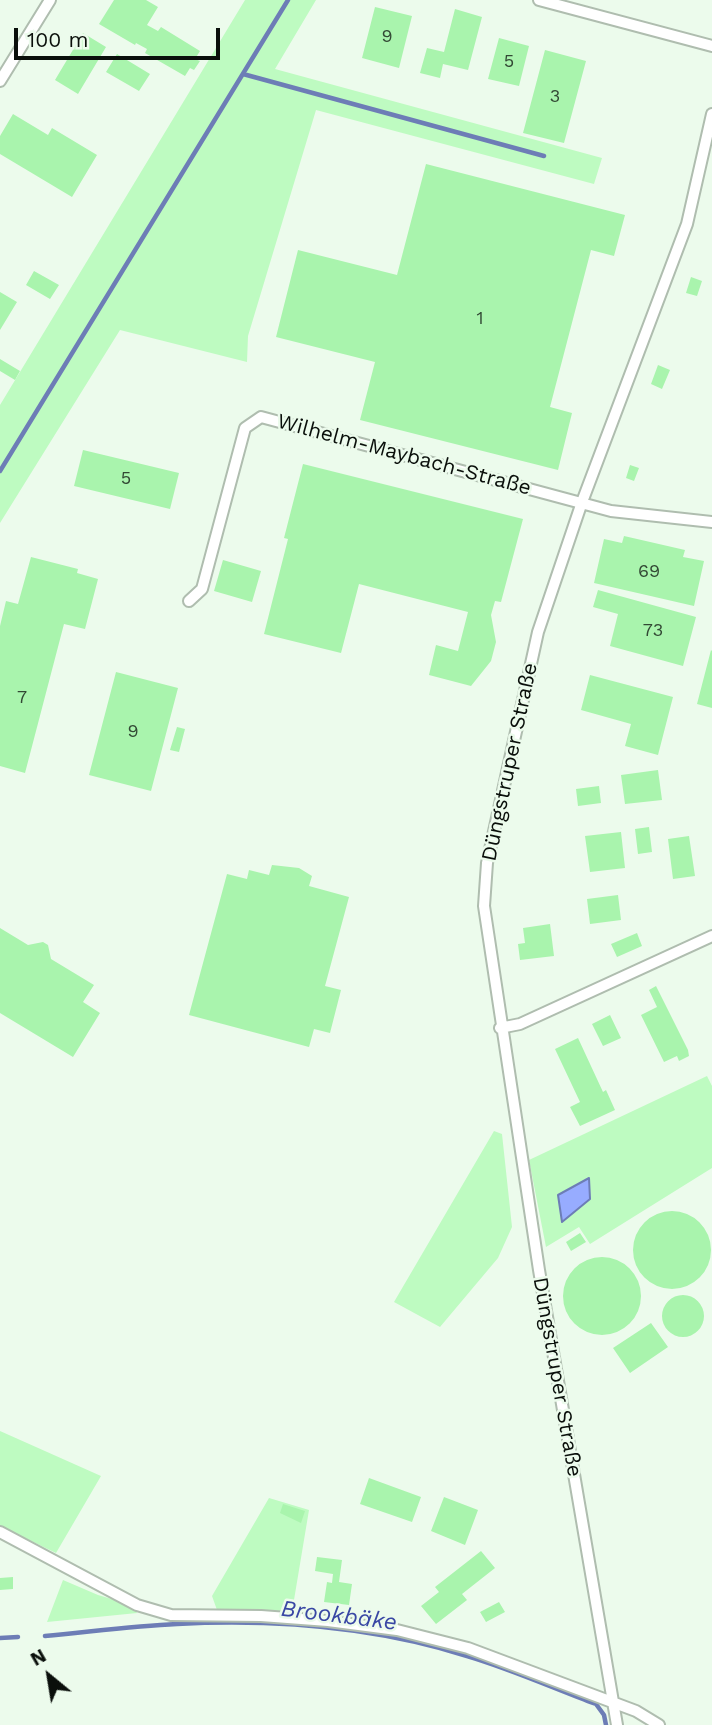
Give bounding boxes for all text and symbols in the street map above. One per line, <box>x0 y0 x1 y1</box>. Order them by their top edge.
scale bar <box>18 14 224 58</box>
house number: 9 <box>381 26 393 48</box>
text: 100 m <box>27 27 89 52</box>
house number: 5 <box>504 51 514 73</box>
house number: 3 <box>550 86 560 108</box>
house number: 1 <box>476 308 484 330</box>
street label: Wilhelm-Maybach-Straße <box>274 409 534 501</box>
house number: 5 <box>121 468 131 490</box>
house number: 69 <box>638 561 660 583</box>
house number: 73 <box>643 620 663 642</box>
street label: Düngstruper Straße <box>477 661 543 863</box>
house number: 7 <box>17 687 27 709</box>
house number: 9 <box>127 721 139 743</box>
street label: Düngstruper Straße <box>527 1275 587 1479</box>
water label: Brookbäke <box>279 1595 399 1637</box>
north arrow <box>14 1641 84 1711</box>
text: N <box>26 1644 50 1671</box>

